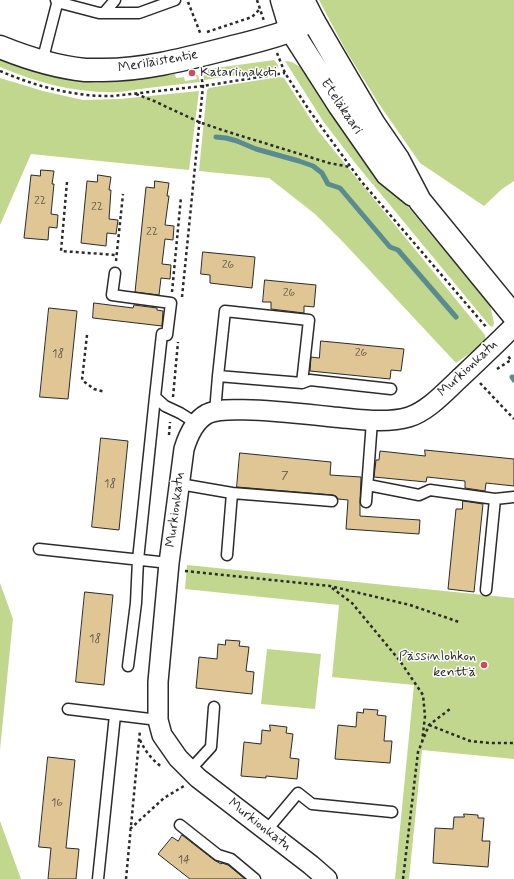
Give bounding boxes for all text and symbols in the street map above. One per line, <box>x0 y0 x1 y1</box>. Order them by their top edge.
street label: Meriläistentie <box>117 47 199 77</box>
place label: Katariinakoti <box>200 65 276 81</box>
marker: Katariinakoti <box>187 68 197 78</box>
street label: Eteläkaari <box>316 76 366 138</box>
house number: 22 <box>34 194 46 208</box>
house number: 22 <box>91 200 103 214</box>
house number: 22 <box>146 225 158 239</box>
house number: 26 <box>222 258 234 272</box>
house number: 26 <box>283 286 295 300</box>
street label: Murkionkatu <box>435 337 501 401</box>
house number: 26 <box>355 346 367 360</box>
house number: 18 <box>52 347 64 361</box>
house number: 7 <box>281 469 289 483</box>
street label: Murkionkatu <box>163 472 189 548</box>
house number: 18 <box>104 477 116 491</box>
house number: 18 <box>89 632 101 646</box>
place label: Pässinlohkon kenttä <box>399 649 476 682</box>
marker: Pässinlohkon kenttä <box>479 660 489 670</box>
street label: Murkionkatu <box>224 795 294 855</box>
house number: 16 <box>51 796 63 810</box>
house number: 14 <box>178 853 190 867</box>

